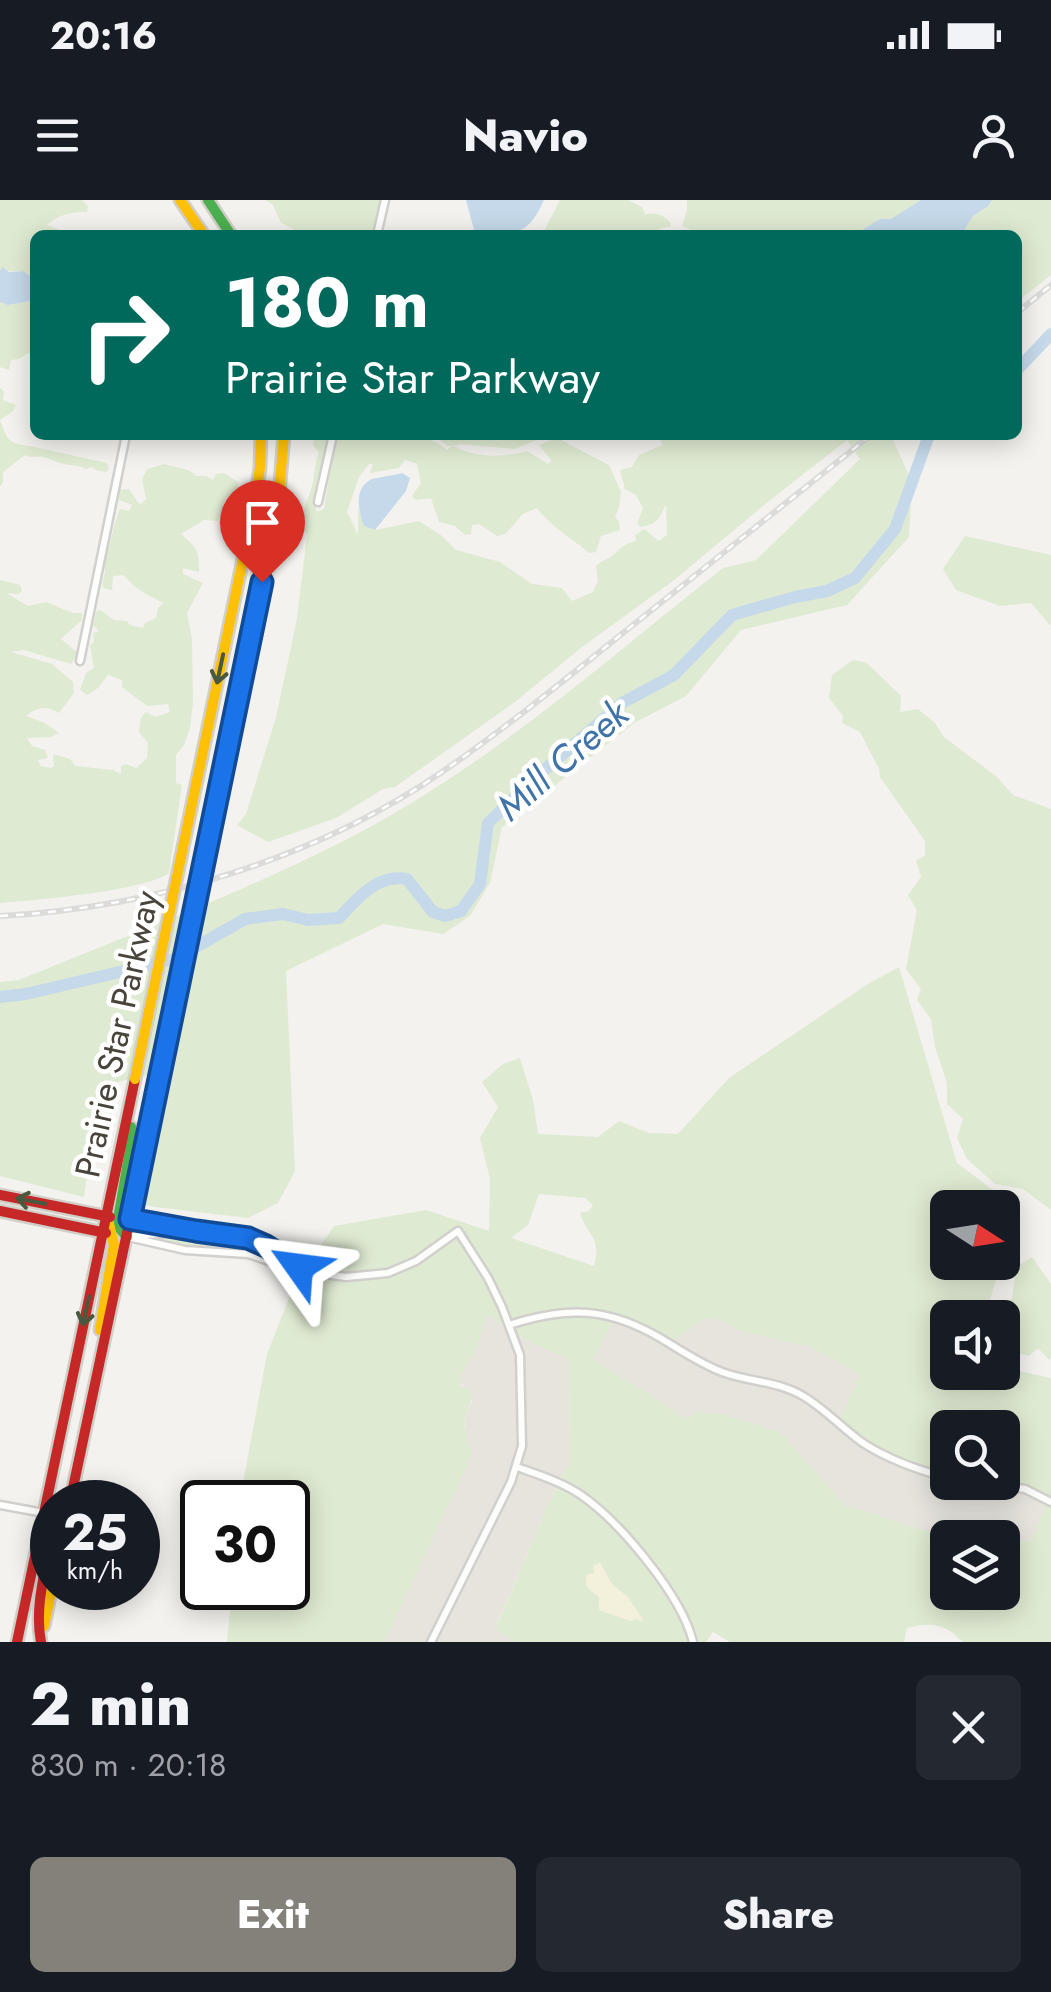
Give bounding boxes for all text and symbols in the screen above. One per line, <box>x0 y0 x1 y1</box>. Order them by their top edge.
text: 20:16 <box>50 8 157 63</box>
text: Navio <box>463 103 588 168</box>
icon: menu <box>30 108 85 163</box>
icon: person <box>966 108 1021 163</box>
text: 180 m <box>225 252 429 353</box>
icon: right <box>60 270 190 400</box>
text: Prairie Star Parkway <box>225 345 600 410</box>
pin <box>220 480 305 583</box>
icon: arrive <box>235 495 290 550</box>
one-way arrow <box>210 652 229 684</box>
water label: Mill Creek <box>484 686 642 833</box>
street label: Prairie Star Parkway <box>62 886 172 1182</box>
north arrow <box>930 1190 1020 1280</box>
map controls <box>930 1190 1020 1610</box>
one-way arrow <box>15 1191 48 1210</box>
position arrow <box>247 1215 351 1319</box>
one-way arrow <box>76 1295 94 1327</box>
button: sound <box>930 1300 1020 1390</box>
button: search <box>930 1410 1020 1500</box>
speed limit sign: 30 <box>180 1480 310 1610</box>
text: 25 <box>62 1496 128 1569</box>
button: layers <box>930 1520 1020 1610</box>
text: km/h <box>67 1552 123 1588</box>
text: 2 min <box>30 1661 191 1748</box>
button: close <box>916 1675 1021 1780</box>
text: 830 m · 20:18 <box>30 1742 226 1788</box>
button: Exit <box>30 1857 516 1972</box>
button: Share <box>536 1857 1021 1972</box>

